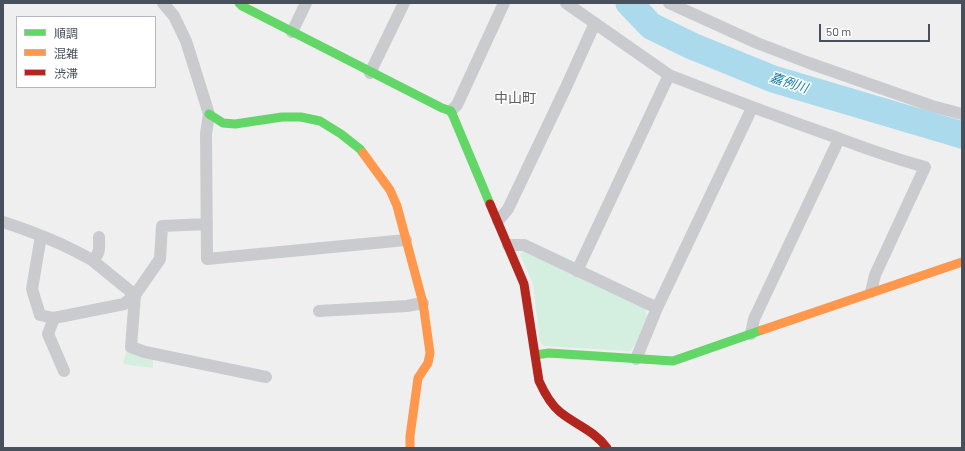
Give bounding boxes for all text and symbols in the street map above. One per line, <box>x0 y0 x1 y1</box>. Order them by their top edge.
legend <box>16 16 156 88</box>
scale bar <box>821 16 932 42</box>
text: 50 m <box>826 24 851 38</box>
text: 順調 <box>54 26 78 40</box>
text: 混雑 <box>54 46 78 60</box>
text: 渋滞 <box>54 66 78 80</box>
water label: 嘉例川 <box>768 70 810 96</box>
district label: 中山町 <box>494 90 536 106</box>

